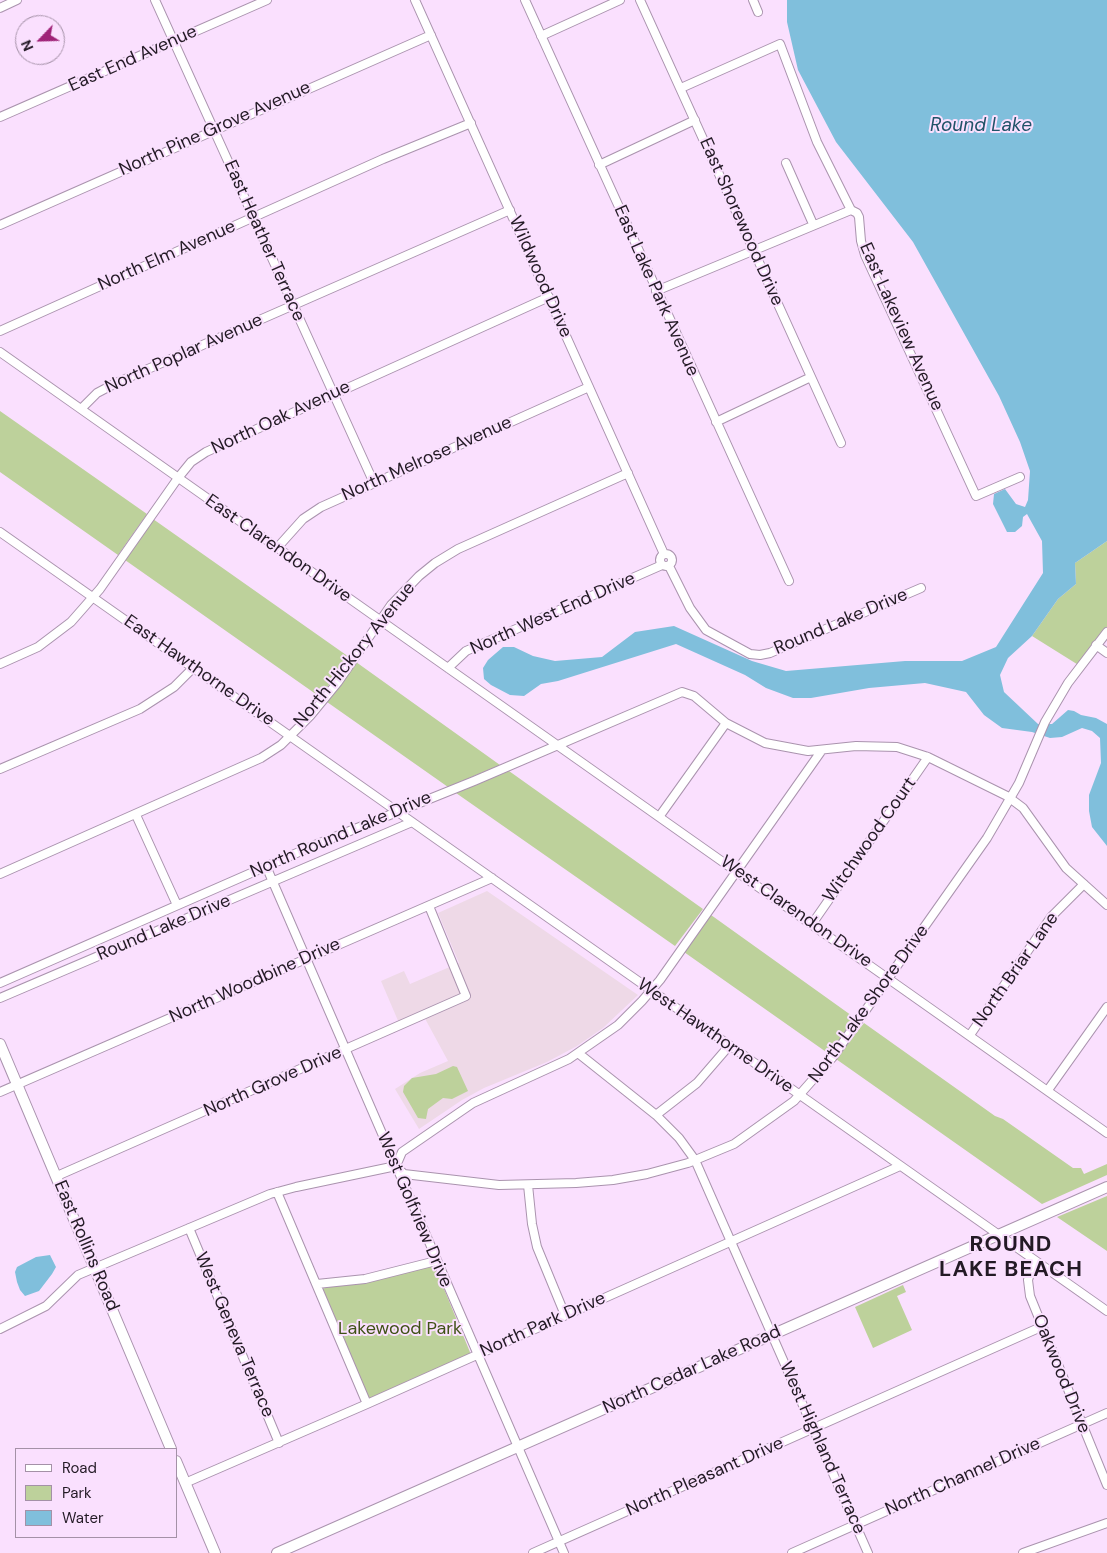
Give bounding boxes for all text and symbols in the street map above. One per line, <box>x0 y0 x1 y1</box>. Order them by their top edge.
north arrow <box>15 15 65 65</box>
street label: East End Avenue <box>65 21 201 97</box>
text: N <box>17 37 38 54</box>
street label: North Pine Grove Avenue <box>116 77 314 181</box>
water label: Round Lake <box>930 115 1032 137</box>
street label: East Shorewood Drive <box>694 135 788 309</box>
street label: East Heather Terrace <box>219 157 309 325</box>
street label: East Lake Park Avenue <box>609 202 703 380</box>
street label: Wildwood Drive <box>504 213 576 341</box>
street label: North Elm Avenue <box>95 216 239 296</box>
street label: East Lakeview Avenue <box>854 240 948 414</box>
street label: North Poplar Avenue <box>102 310 266 398</box>
street label: North Oak Avenue <box>208 376 354 460</box>
street label: North Melrose Avenue <box>339 412 515 506</box>
street label: East Clarendon Drive <box>201 490 355 608</box>
street label: North West End Drive <box>467 568 639 660</box>
street label: North Hickory Avenue <box>290 578 420 732</box>
street label: Round Lake Drive <box>771 584 911 660</box>
street label: East Hawthorne Drive <box>120 611 278 731</box>
street label: Witchwood Court <box>819 773 921 907</box>
street label: North Round Lake Drive <box>247 787 435 883</box>
street label: West Clarendon Drive <box>716 851 876 973</box>
street label: Round Lake Drive <box>94 890 234 966</box>
street label: North Briar Lane <box>968 909 1064 1031</box>
street label: North Lake Shore Drive <box>804 921 934 1087</box>
street label: North Woodbine Drive <box>166 934 344 1028</box>
street label: West Hawthorne Drive <box>633 974 797 1098</box>
street label: North Grove Drive <box>201 1042 345 1122</box>
street label: West Golfview Drive <box>372 1129 456 1291</box>
street label: East Rollins Road <box>49 1177 123 1315</box>
district label: ROUND LAKE BEACH <box>938 1232 1084 1284</box>
street label: West Geneva Terrace <box>189 1249 279 1421</box>
street label: North Park Drive <box>477 1288 609 1362</box>
street label: Oakwood Drive <box>1027 1311 1095 1437</box>
park label: Lakewood Park <box>338 1318 462 1340</box>
street label: North Cedar Lake Road <box>600 1321 784 1419</box>
street label: West Highland Terrace <box>774 1358 870 1538</box>
street label: North Pleasant Drive <box>623 1433 787 1521</box>
street label: North Channel Drive <box>882 1433 1044 1521</box>
legend <box>15 1448 178 1538</box>
text: Road <box>62 1458 97 1478</box>
text: Park <box>62 1483 92 1503</box>
text: Water <box>62 1508 103 1528</box>

